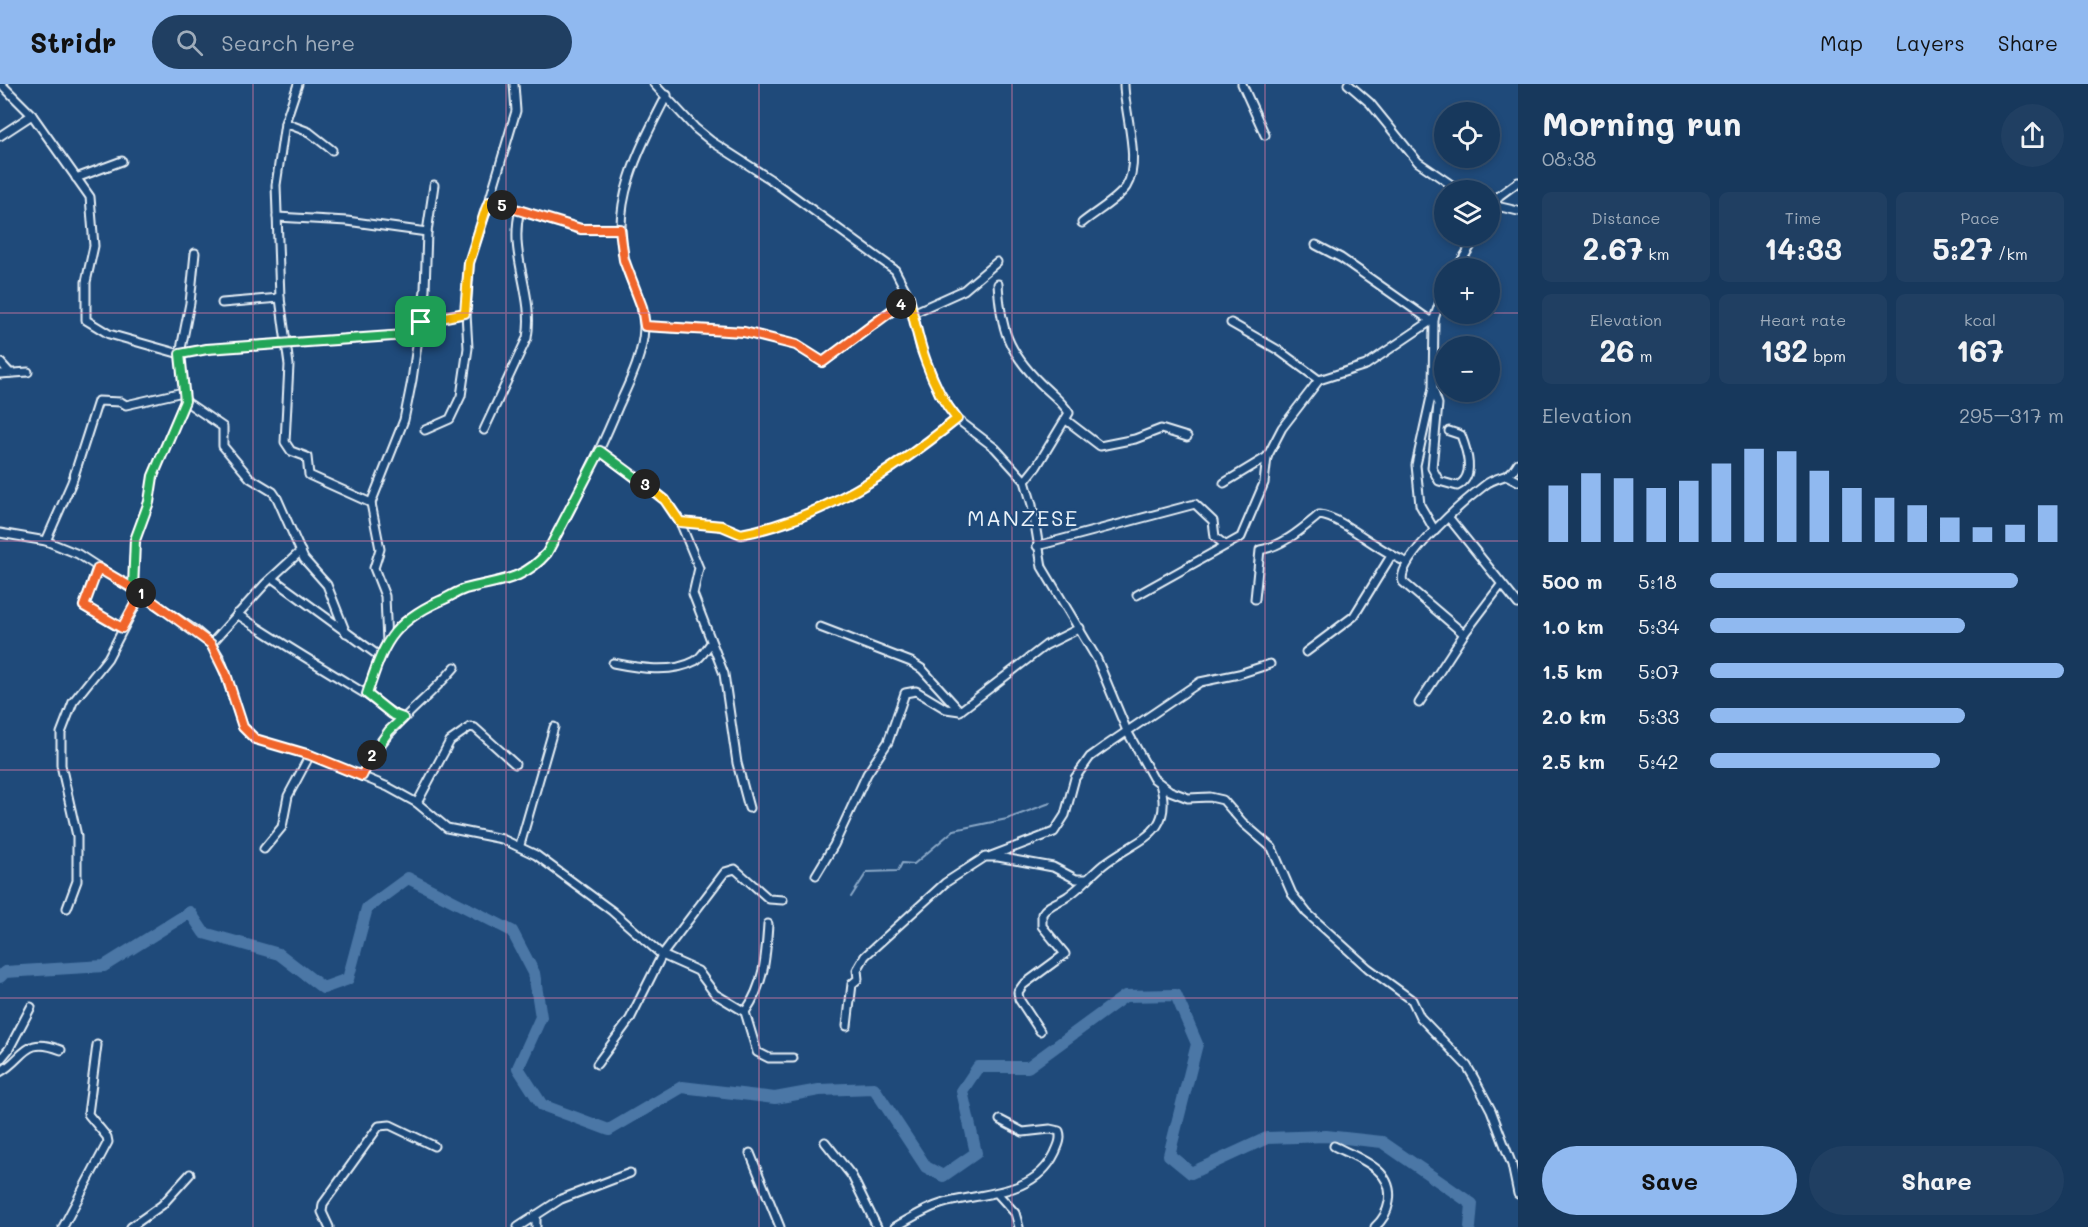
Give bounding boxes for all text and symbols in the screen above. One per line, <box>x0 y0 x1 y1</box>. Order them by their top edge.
search box <box>152 15 572 69</box>
text: Stridr <box>30 24 116 60</box>
icon: search <box>173 26 206 59</box>
text: Search here <box>221 28 355 57</box>
text: Map <box>1820 29 1863 56</box>
text: Layers <box>1896 29 1965 56</box>
text: Share <box>1998 29 2058 56</box>
text: Morning run <box>1542 101 1742 144</box>
map controls <box>1434 102 1500 402</box>
button: locate <box>1434 102 1500 168</box>
button: share <box>2001 104 2064 167</box>
text: 08:38 <box>1542 145 1596 171</box>
button: layers <box>1434 180 1500 246</box>
pin: 5 <box>487 190 517 220</box>
text: 5 <box>497 194 507 215</box>
text: Distance <box>1592 207 1660 228</box>
text: Time <box>1785 207 1821 228</box>
text: Pace <box>1960 207 2000 228</box>
text: 2.67 <box>1582 228 1643 268</box>
text: 14:33 <box>1764 228 1842 268</box>
text: 5:27 <box>1932 228 1993 268</box>
text: km <box>1643 243 1670 264</box>
text: /km <box>1993 243 2028 264</box>
button: + <box>1434 258 1500 324</box>
pin: 4 <box>886 289 916 319</box>
text: 4 <box>896 293 906 314</box>
pin <box>395 296 446 347</box>
icon: arrive <box>404 305 437 338</box>
text: Elevation <box>1590 309 1662 330</box>
text: Heart rate <box>1760 309 1846 330</box>
text: kcal <box>1964 309 1996 330</box>
text: 26 <box>1600 330 1635 370</box>
text: 132 <box>1760 330 1808 370</box>
text: 167 <box>1956 330 2004 370</box>
button: − <box>1434 336 1500 402</box>
text: m <box>1635 345 1652 366</box>
text: bpm <box>1808 345 1846 366</box>
text: Elevation <box>1542 402 1632 428</box>
text: 295–317 m <box>1959 402 2064 428</box>
pin: 3 <box>630 469 660 499</box>
text: 3 <box>640 473 650 494</box>
district label: MANZESE <box>967 503 1079 532</box>
text: 500 m <box>1542 568 1602 594</box>
text: 5:18 <box>1638 568 1677 594</box>
pin: 1 <box>126 578 156 608</box>
text: 1 <box>137 582 145 603</box>
text: 1.0 km <box>1542 613 1604 639</box>
text: 5:34 <box>1638 613 1679 639</box>
text: 1.5 km <box>1542 658 1603 684</box>
text: 5:07 <box>1638 658 1679 684</box>
text: 2.0 km <box>1542 703 1606 729</box>
text: 5:33 <box>1638 703 1679 729</box>
pin: 2 <box>357 740 387 770</box>
text: 2 <box>368 744 376 765</box>
text: 2.5 km <box>1542 748 1605 774</box>
text: 5:42 <box>1638 748 1679 774</box>
button: Save <box>1542 1146 1797 1215</box>
button: Share <box>1809 1146 2064 1215</box>

